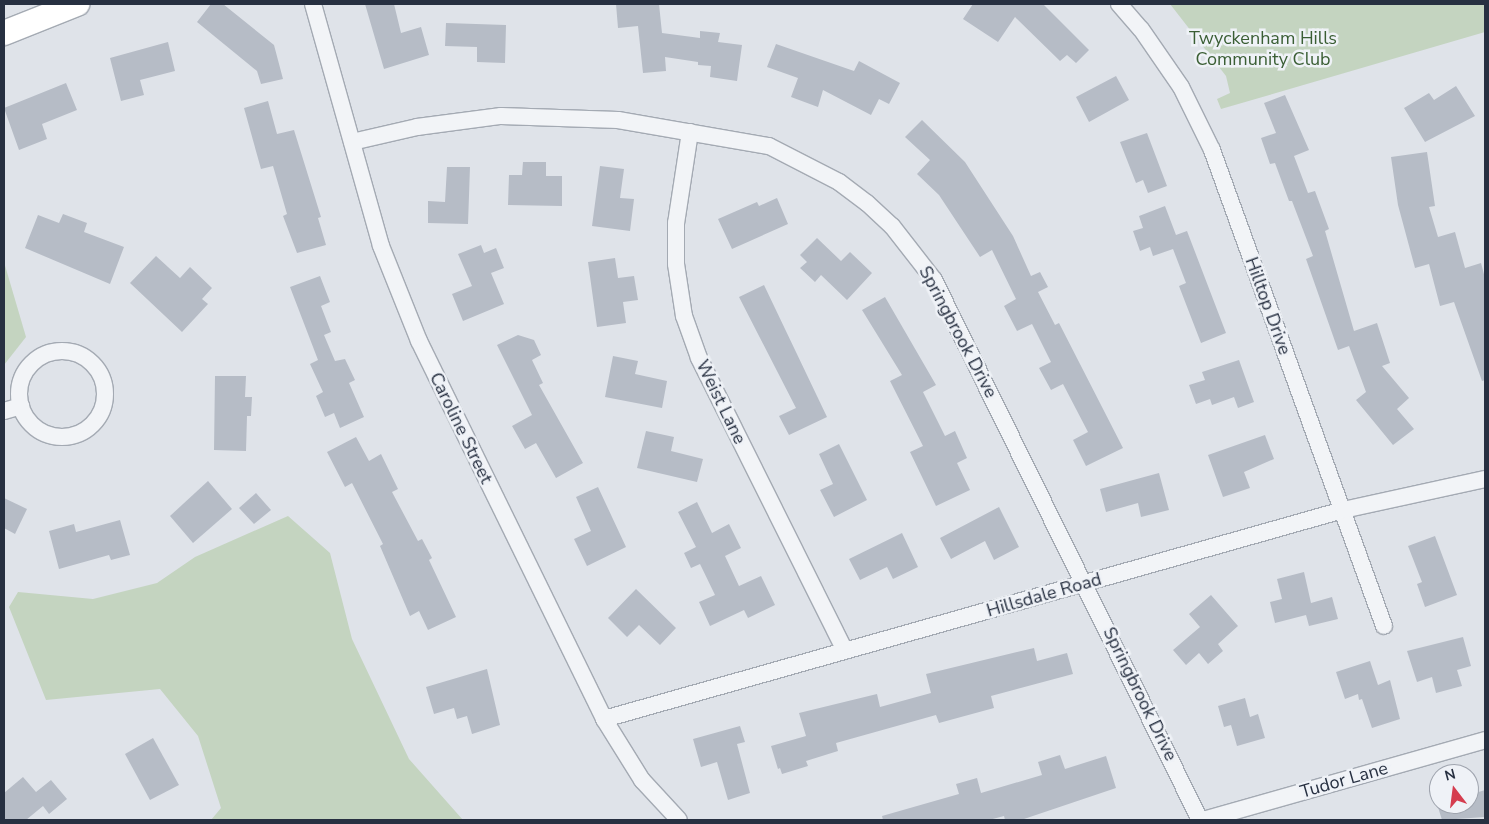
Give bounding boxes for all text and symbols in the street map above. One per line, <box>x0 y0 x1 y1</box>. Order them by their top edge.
park label: Twyckenham Hills Community Club <box>1189 28 1337 70</box>
street label: Hilltop Drive <box>1240 254 1296 358</box>
street label: Springbrook Drive <box>914 262 1002 402</box>
street label: Weist Lane <box>691 356 751 448</box>
street label: Caroline Street <box>425 369 497 487</box>
street label: Hillsdale Road <box>984 568 1104 622</box>
street label: Springbrook Drive <box>1098 624 1182 764</box>
street label: Tudor Lane <box>1298 757 1390 803</box>
north arrow <box>1429 764 1479 814</box>
text: N <box>1443 764 1458 786</box>

